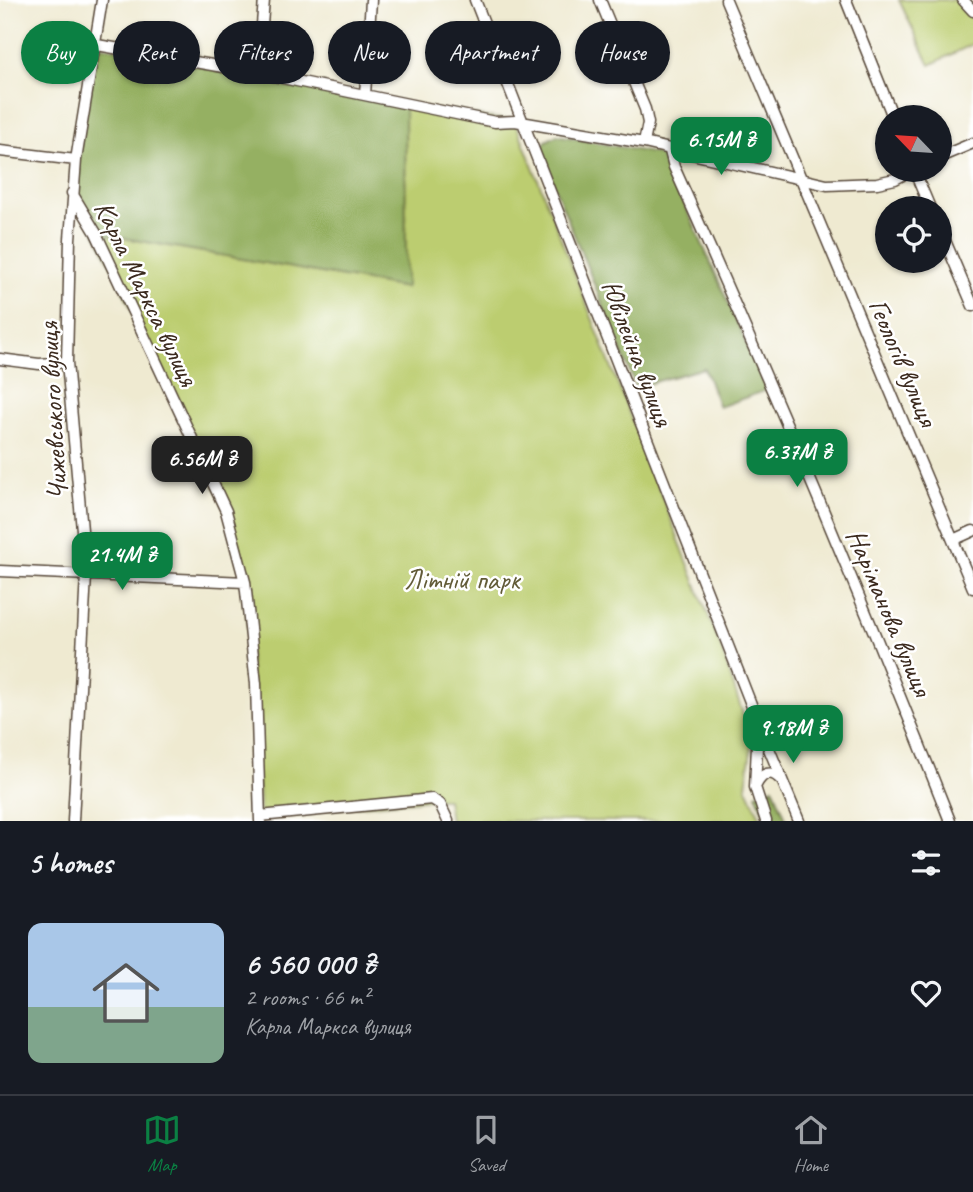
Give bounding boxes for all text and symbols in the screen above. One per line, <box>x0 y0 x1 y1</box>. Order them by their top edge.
chip: Buy <box>21 21 99 84</box>
chip: Rent <box>113 21 200 84</box>
chip: Filters <box>214 21 314 84</box>
chip: New <box>328 21 411 84</box>
chip: Apartment <box>425 21 561 84</box>
chip: House <box>575 21 670 84</box>
north arrow <box>875 105 952 182</box>
map controls <box>875 105 952 273</box>
pin: 6.15M ₴ <box>656 118 786 177</box>
text: 6.15M ₴ <box>687 125 755 154</box>
street label: Карла Маркса вулиця <box>87 195 207 392</box>
button: locate <box>875 196 952 273</box>
street label: Ювілейна вулиця <box>594 275 682 432</box>
street label: Геологів вулиця <box>861 293 947 433</box>
street label: Чижевського вулиця <box>30 320 75 501</box>
pin: 6.37M ₴ <box>732 430 862 489</box>
pin: 6.56M ₴ <box>137 436 267 496</box>
text: 6.37M ₴ <box>763 437 831 466</box>
text: 6.56M ₴ <box>167 444 237 473</box>
street label: Наріманова вулиця <box>839 523 941 703</box>
pin: 21.4M ₴ <box>57 532 187 592</box>
text: 21.4M ₴ <box>88 540 156 569</box>
park label: Літній парк <box>404 562 521 597</box>
pin: 9.18M ₴ <box>728 706 858 765</box>
text: 9.18M ₴ <box>759 713 827 742</box>
text: 5 homes <box>28 844 112 882</box>
icon: filters <box>907 844 945 882</box>
text: 6 560 000 ₴ <box>245 945 376 983</box>
icon: home <box>84 951 168 1035</box>
icon: heart <box>907 974 945 1012</box>
text: 2 rooms · 66 m² <box>245 983 369 1012</box>
text: Карла Маркса вулиця <box>245 1012 411 1041</box>
tab: Map <box>143 1111 181 1177</box>
tab: Saved <box>467 1111 505 1177</box>
tab: Home <box>792 1111 830 1177</box>

